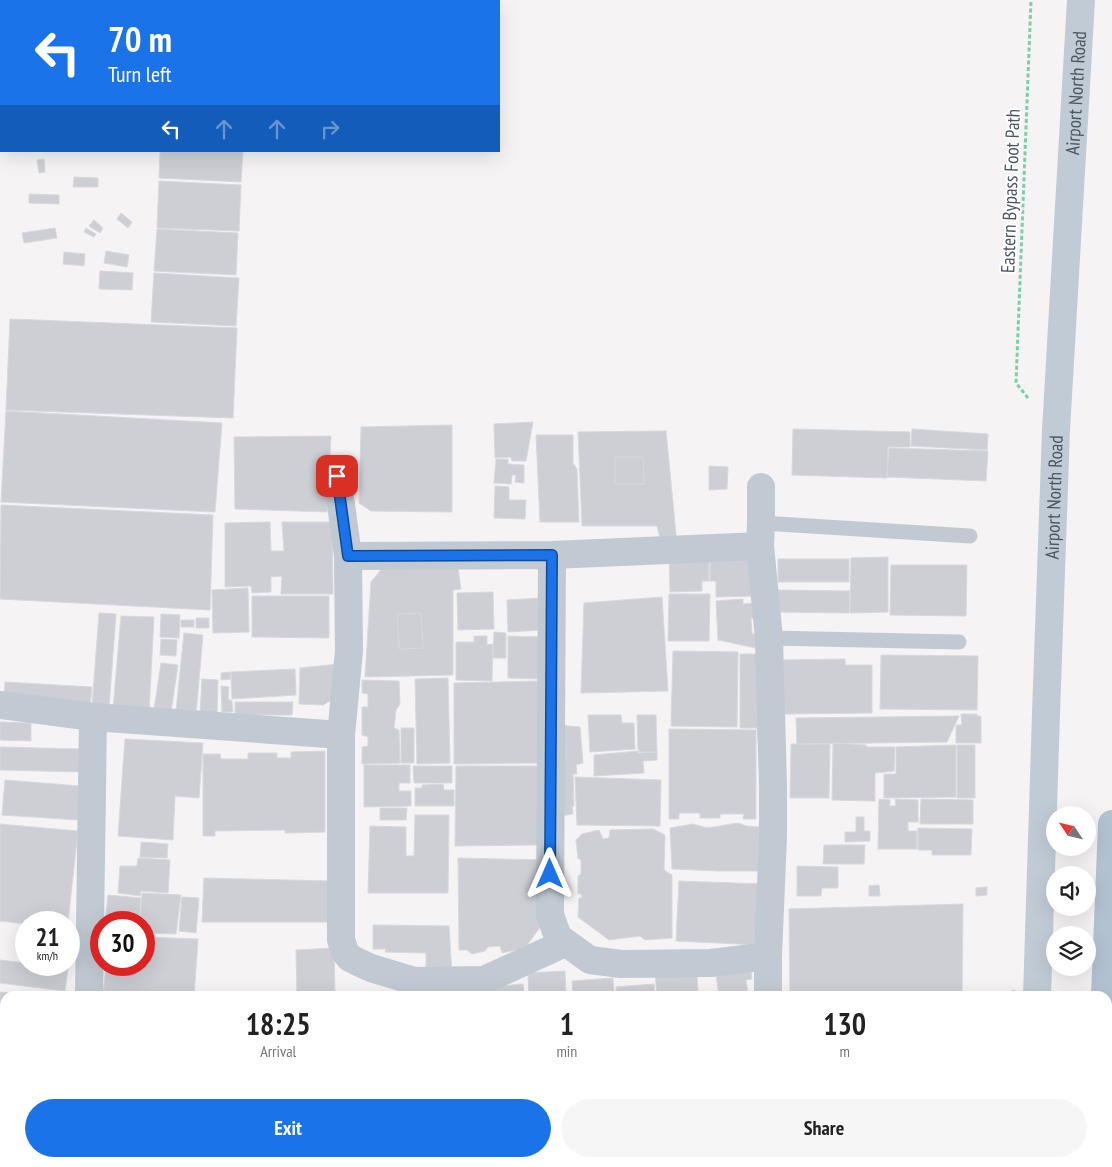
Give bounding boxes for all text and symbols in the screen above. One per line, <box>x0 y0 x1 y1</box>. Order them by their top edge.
text: 70 m <box>108 16 172 62</box>
icon: left <box>25 20 90 85</box>
street label: Airport North Road <box>1060 30 1091 155</box>
text: Turn left <box>108 60 172 88</box>
street label: Eastern Bypass Foot Path <box>995 108 1025 274</box>
icon: left <box>157 115 185 143</box>
icon: ahead <box>210 115 238 143</box>
icon: ahead <box>263 115 291 143</box>
icon: right <box>316 115 344 143</box>
street label: Airport North Road <box>1039 435 1068 560</box>
pin <box>316 455 358 497</box>
icon: arrive <box>323 462 351 490</box>
north arrow <box>1046 806 1096 856</box>
map controls <box>1046 806 1096 976</box>
position arrow <box>523 847 575 899</box>
button: sound <box>1046 866 1096 916</box>
speed limit sign: 30 <box>90 911 155 976</box>
text: 21 <box>36 921 59 953</box>
button: layers <box>1046 926 1096 976</box>
text: km/h <box>37 948 58 963</box>
text: 18:25 <box>246 1004 311 1043</box>
text: 1 <box>560 1004 574 1043</box>
text: 130 <box>823 1004 866 1043</box>
text: Arrival <box>260 1041 296 1061</box>
text: min <box>556 1041 577 1061</box>
text: m <box>839 1041 850 1061</box>
button: Exit <box>25 1099 551 1157</box>
button: Share <box>561 1099 1087 1157</box>

